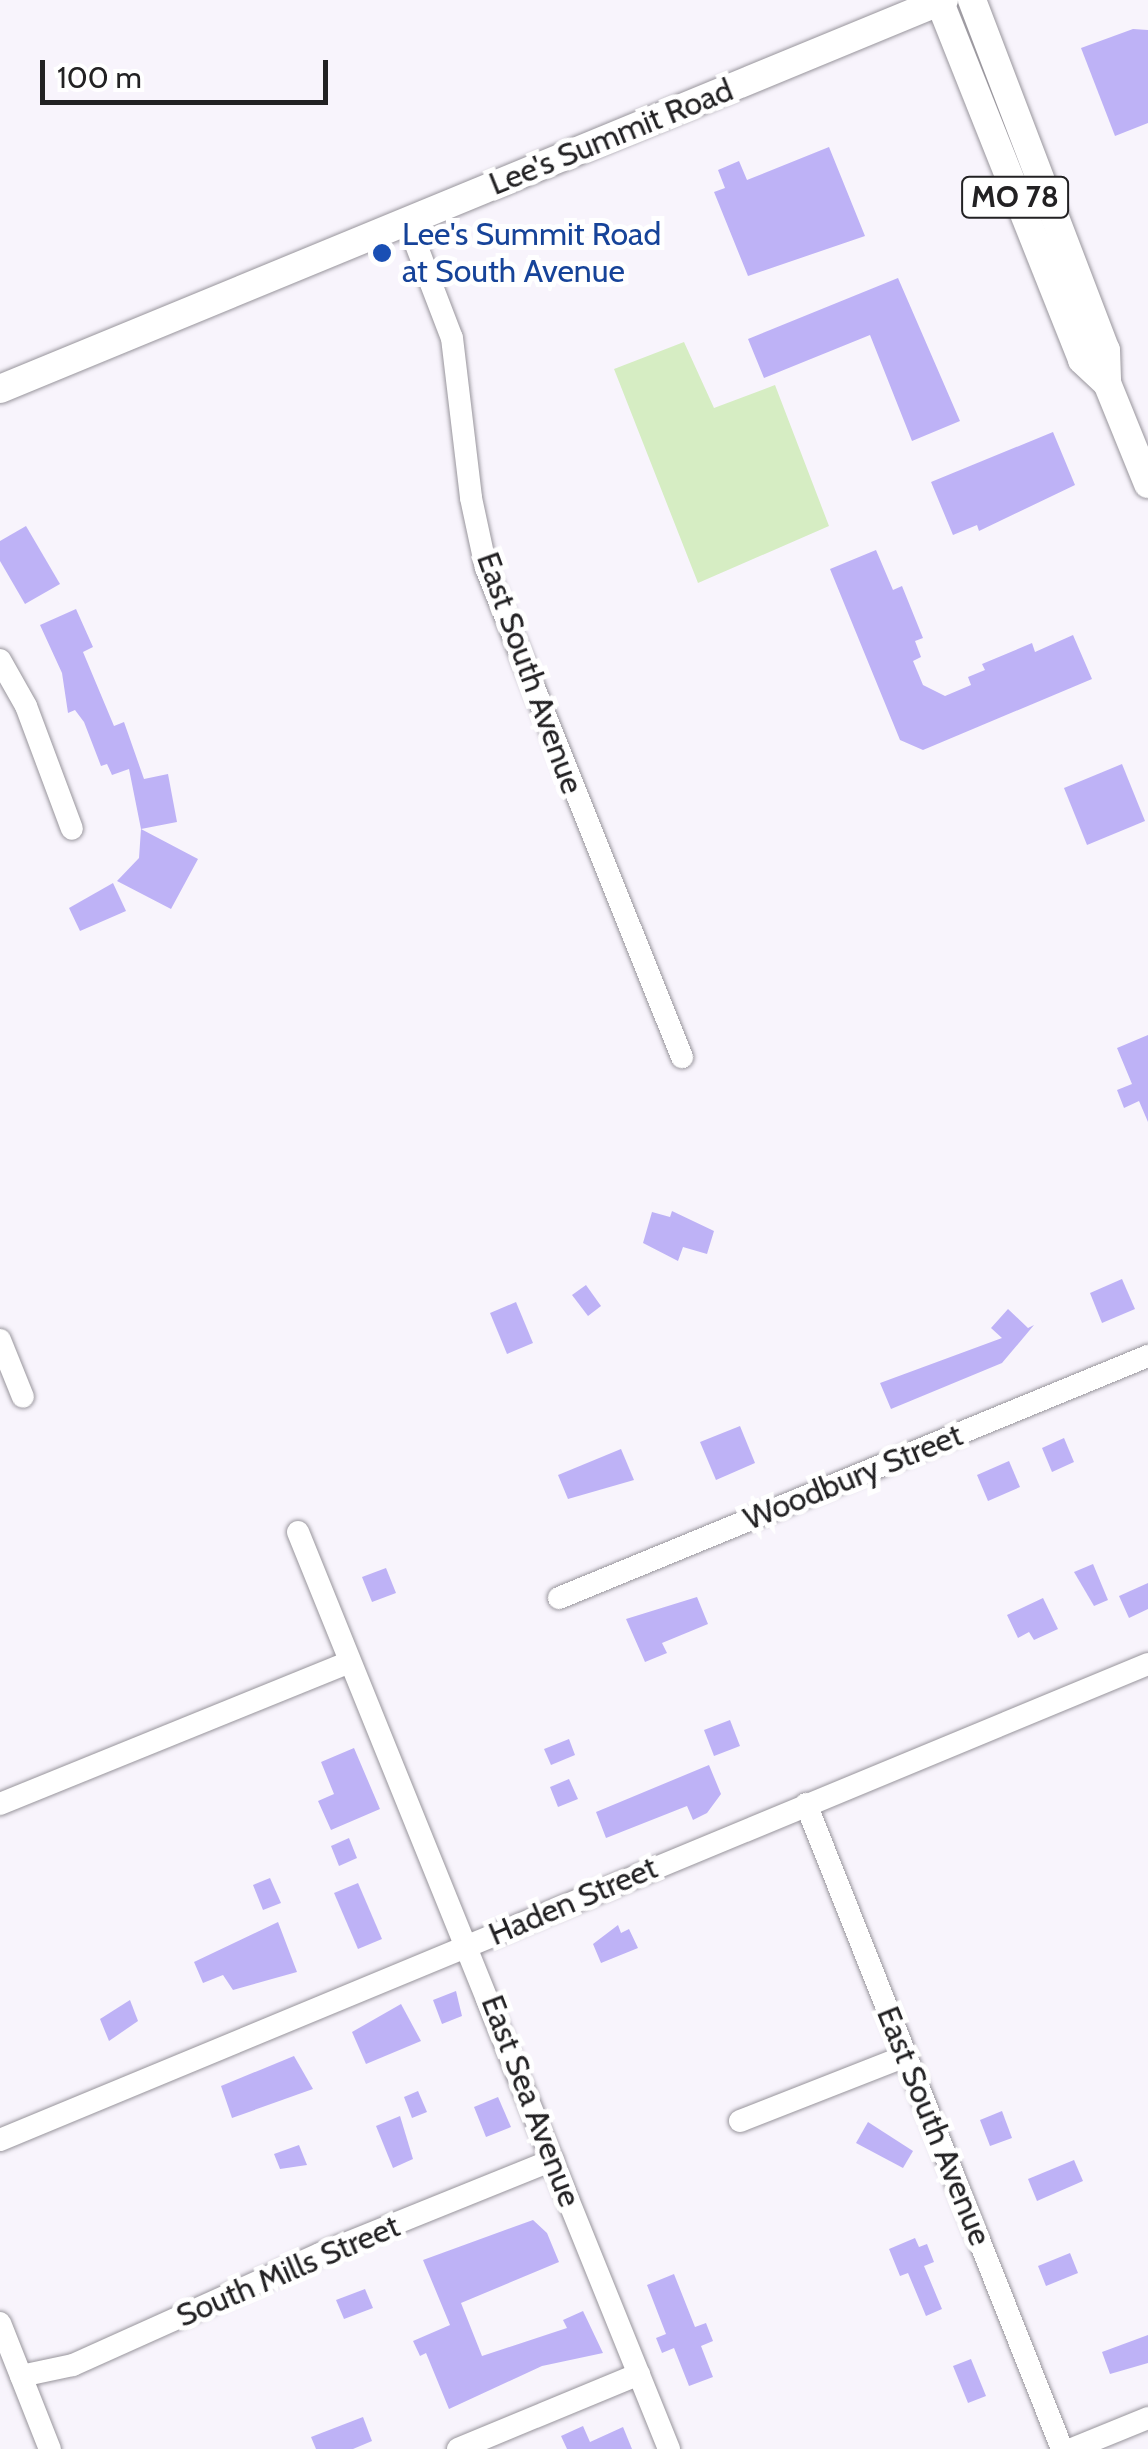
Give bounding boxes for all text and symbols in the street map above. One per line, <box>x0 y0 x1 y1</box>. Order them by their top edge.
scale bar <box>45 40 332 102</box>
text: 100 m <box>57 59 142 96</box>
street label: Lee's Summit Road <box>484 71 738 203</box>
road number: MO 78 <box>960 172 1070 222</box>
place label: Lee's Summit Road at South Avenue <box>402 216 661 291</box>
marker: Lee's Summit Road at South Avenue <box>371 242 393 264</box>
street label: East South Avenue <box>468 547 592 799</box>
street label: Woodbury Street <box>738 1416 968 1538</box>
street label: Haden Street <box>483 1848 663 1954</box>
street label: East Sea Avenue <box>473 1990 589 2212</box>
street label: East South Avenue <box>869 2001 999 2251</box>
street label: South Mills Street <box>171 2207 405 2335</box>

